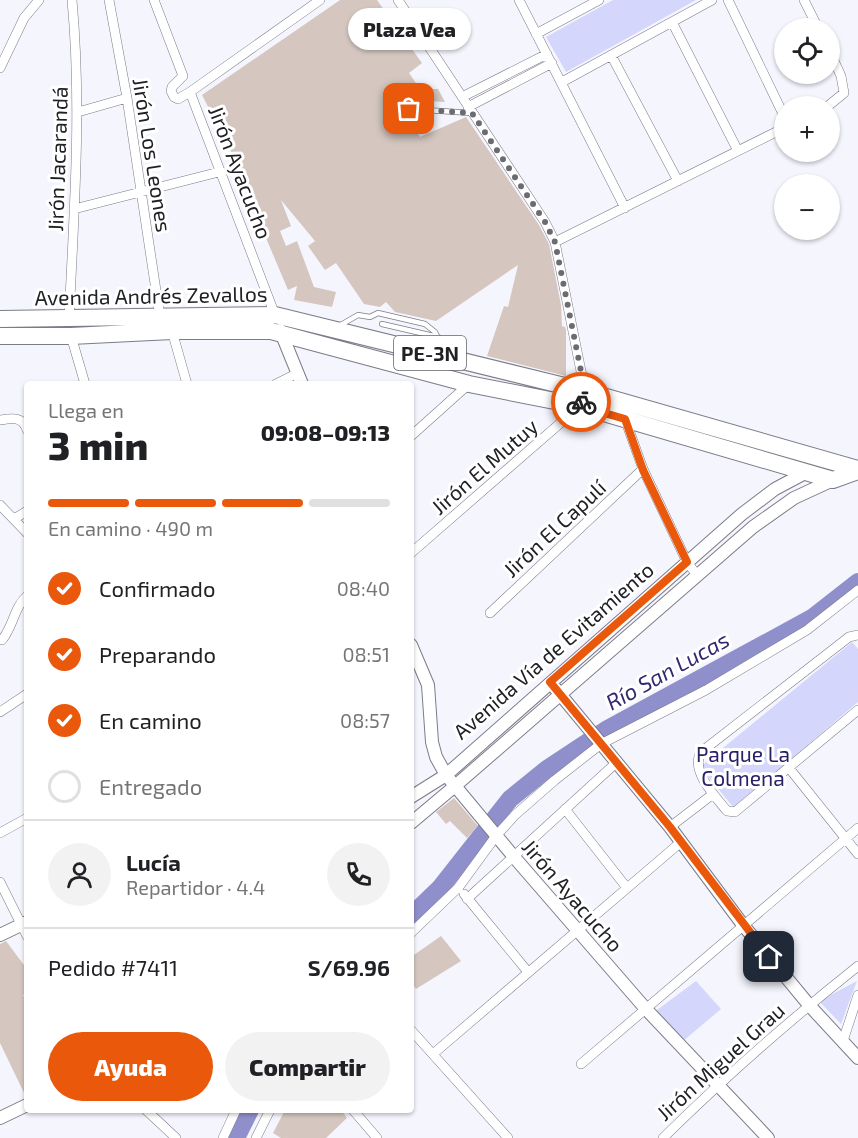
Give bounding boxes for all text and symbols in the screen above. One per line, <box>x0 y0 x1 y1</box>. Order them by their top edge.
callout: Plaza Vea <box>348 7 470 49</box>
text: Plaza Vea <box>363 17 456 41</box>
map controls <box>774 18 840 240</box>
button: locate <box>774 18 840 84</box>
street label: Jirón Los Leones <box>128 76 178 234</box>
pin <box>383 83 434 134</box>
street label: Jirón Jacarandá <box>42 86 72 232</box>
icon: bag <box>392 92 425 125</box>
button: + <box>774 96 840 162</box>
street label: Jirón Ayacucho <box>204 102 278 242</box>
button: − <box>774 174 840 240</box>
street label: Avenida Andrés Zevallos <box>34 280 268 310</box>
road number: PE-3N <box>394 336 466 370</box>
courier <box>551 372 611 432</box>
icon: bike <box>565 386 598 419</box>
text: Llega en <box>48 398 124 422</box>
street label: Jirón El Mutuy <box>426 413 542 519</box>
text: 09:08–09:13 <box>261 419 390 445</box>
text: 3 min <box>48 421 148 468</box>
street label: Jirón El Capulí <box>498 474 611 582</box>
text: En camino · 490 m <box>48 516 213 540</box>
street label: Avenida Vía de Evitamiento <box>448 556 658 744</box>
icon: check <box>48 572 81 605</box>
text: Confirmado <box>99 575 215 601</box>
text: 08:40 <box>337 576 390 600</box>
water label: Río San Lucas <box>601 625 733 715</box>
icon: check <box>48 638 81 671</box>
text: Preparando <box>99 641 216 667</box>
text: 08:51 <box>342 642 390 666</box>
icon: check <box>48 704 81 737</box>
text: En camino <box>99 707 202 733</box>
text: 08:57 <box>340 708 390 732</box>
park label: Parque La Colmena <box>696 741 790 790</box>
text: Entregado <box>99 773 202 799</box>
street label: Jirón Ayacucho <box>517 834 629 956</box>
button: person <box>48 843 111 906</box>
button: phone <box>327 843 390 906</box>
text: Lucía <box>126 849 181 875</box>
text: Repartidor · 4.4 <box>126 875 265 899</box>
pin <box>743 931 794 982</box>
icon: home <box>752 940 785 973</box>
text: Pedido #7411 <box>48 954 178 980</box>
text: S/69.96 <box>308 954 390 980</box>
street label: Jirón Miguel Grau <box>651 997 789 1125</box>
button: Ayuda <box>48 1032 213 1101</box>
button: Compartir <box>225 1032 390 1101</box>

